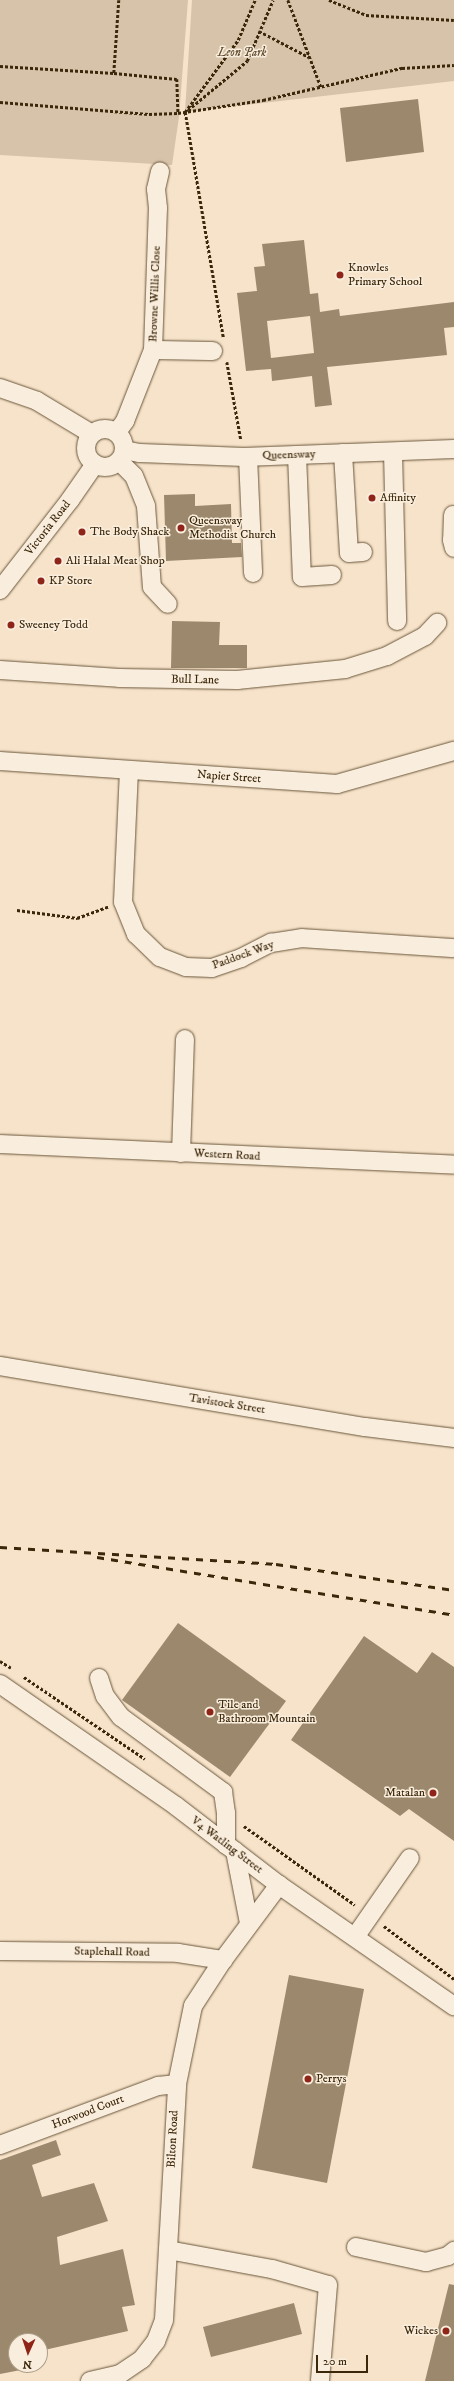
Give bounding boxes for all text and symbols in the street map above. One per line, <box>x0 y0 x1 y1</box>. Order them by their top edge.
park label: Leon Park <box>218 46 266 60</box>
street label: Browne Willis Close <box>146 245 164 343</box>
place label: Knowles Primary School <box>348 261 422 289</box>
marker: Knowles Primary School <box>335 270 345 280</box>
street label: Queensway <box>262 447 316 463</box>
place label: Affinity <box>380 491 416 505</box>
marker: Affinity <box>367 493 377 503</box>
street label: Victoria Road <box>22 498 74 558</box>
place label: Queensway Methodist Church <box>189 514 276 542</box>
marker: Queensway Methodist Church <box>176 523 186 533</box>
place label: The Body Shack <box>90 525 169 539</box>
marker: The Body Shack <box>77 527 87 537</box>
place label: Ali Halal Meat Shop <box>66 554 165 568</box>
marker: Ali Halal Meat Shop <box>53 556 63 566</box>
place label: KP Store <box>49 574 92 588</box>
marker: KP Store <box>36 576 46 586</box>
place label: Sweeney Todd <box>19 618 88 632</box>
marker: Sweeney Todd <box>6 620 16 630</box>
street label: Bull Lane <box>171 672 219 688</box>
street label: Napier Street <box>196 768 262 786</box>
street label: Paddock Way <box>210 937 276 973</box>
street label: Western Road <box>193 1146 261 1164</box>
street label: Tavistock Street <box>188 1391 266 1417</box>
place label: Tile and Bathroom Mountain <box>218 1698 315 1726</box>
marker: Tile and Bathroom Mountain <box>205 1707 215 1717</box>
place label: Matalan <box>385 1786 425 1800</box>
marker: Matalan <box>428 1788 438 1798</box>
street label: V4 Watling Street <box>188 1813 266 1877</box>
street label: Staplehall Road <box>74 1944 150 1960</box>
place label: Perrys <box>316 2072 346 2086</box>
marker: Perrys <box>303 2074 313 2084</box>
street label: Horwood Court <box>50 2092 126 2132</box>
street label: Bilton Road <box>164 2110 182 2168</box>
place label: Wickes <box>404 2324 438 2338</box>
marker: Wickes <box>441 2326 451 2336</box>
north arrow <box>8 2333 48 2373</box>
scale bar <box>318 2347 370 2373</box>
text: 20 m <box>323 2354 347 2369</box>
text: N <box>23 2357 32 2371</box>

